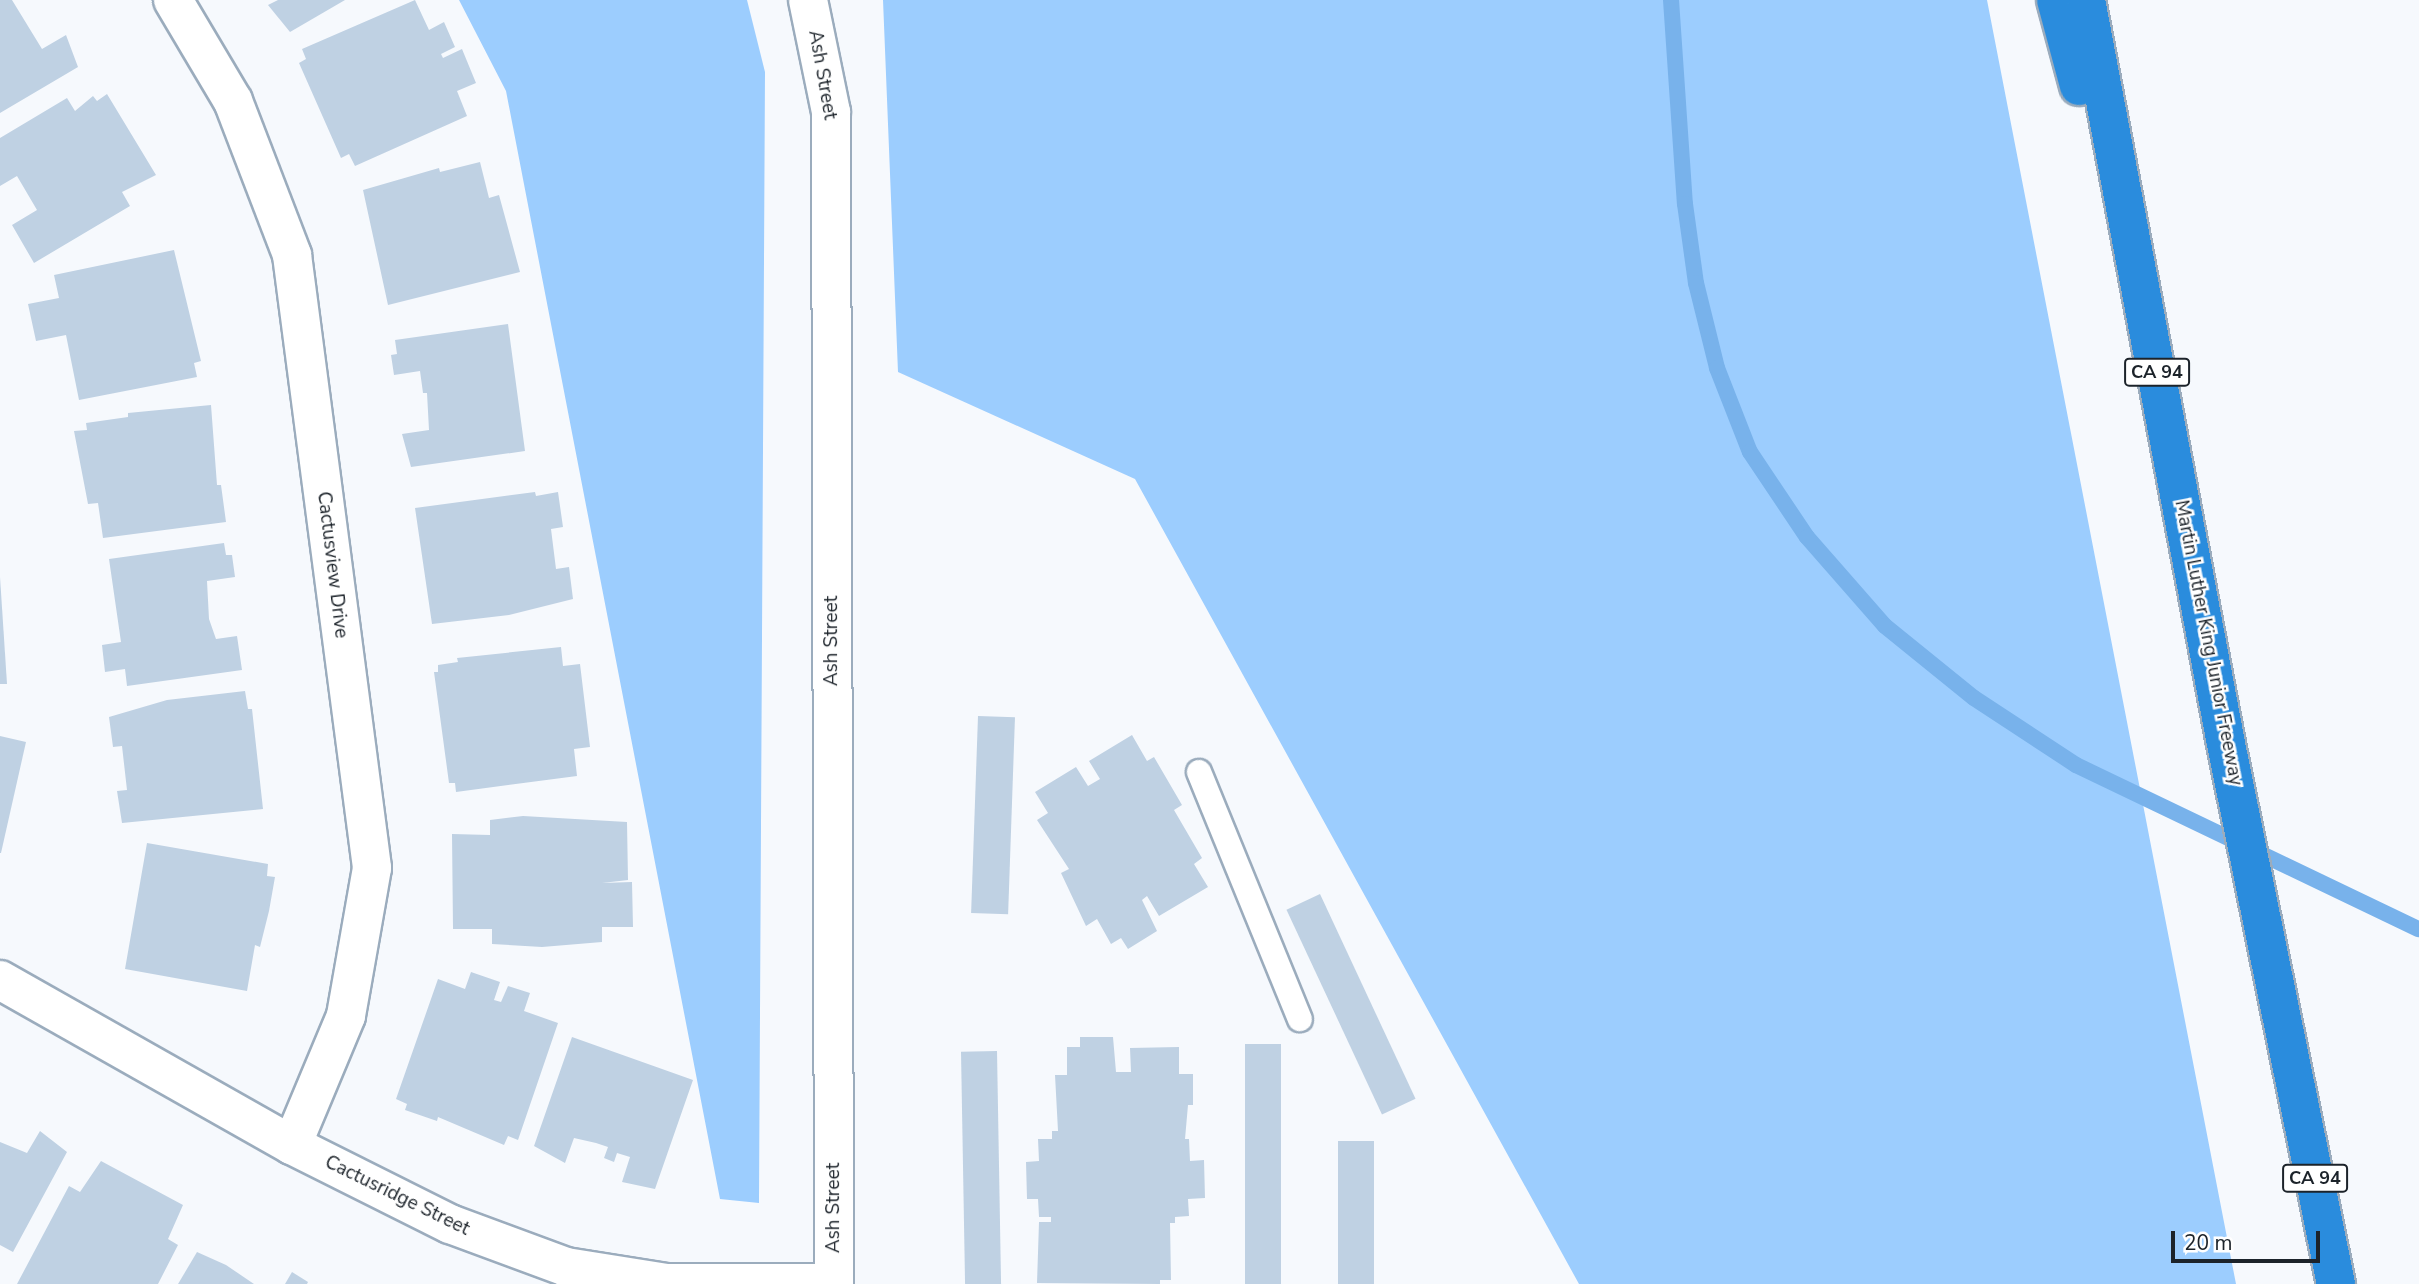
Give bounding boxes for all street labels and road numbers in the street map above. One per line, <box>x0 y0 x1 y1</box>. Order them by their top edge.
street label: Ash Street <box>803 29 841 121</box>
road number: CA 94 <box>2124 358 2190 386</box>
street label: Cactusview Drive <box>312 490 352 640</box>
street label: Martin Luther King Junior Freeway <box>2169 498 2247 788</box>
street label: Ash Street <box>821 596 843 686</box>
street label: Cactusridge Street <box>321 1151 473 1241</box>
street label: Ash Street <box>823 1163 845 1253</box>
road number: CA 94 <box>2282 1163 2348 1192</box>

